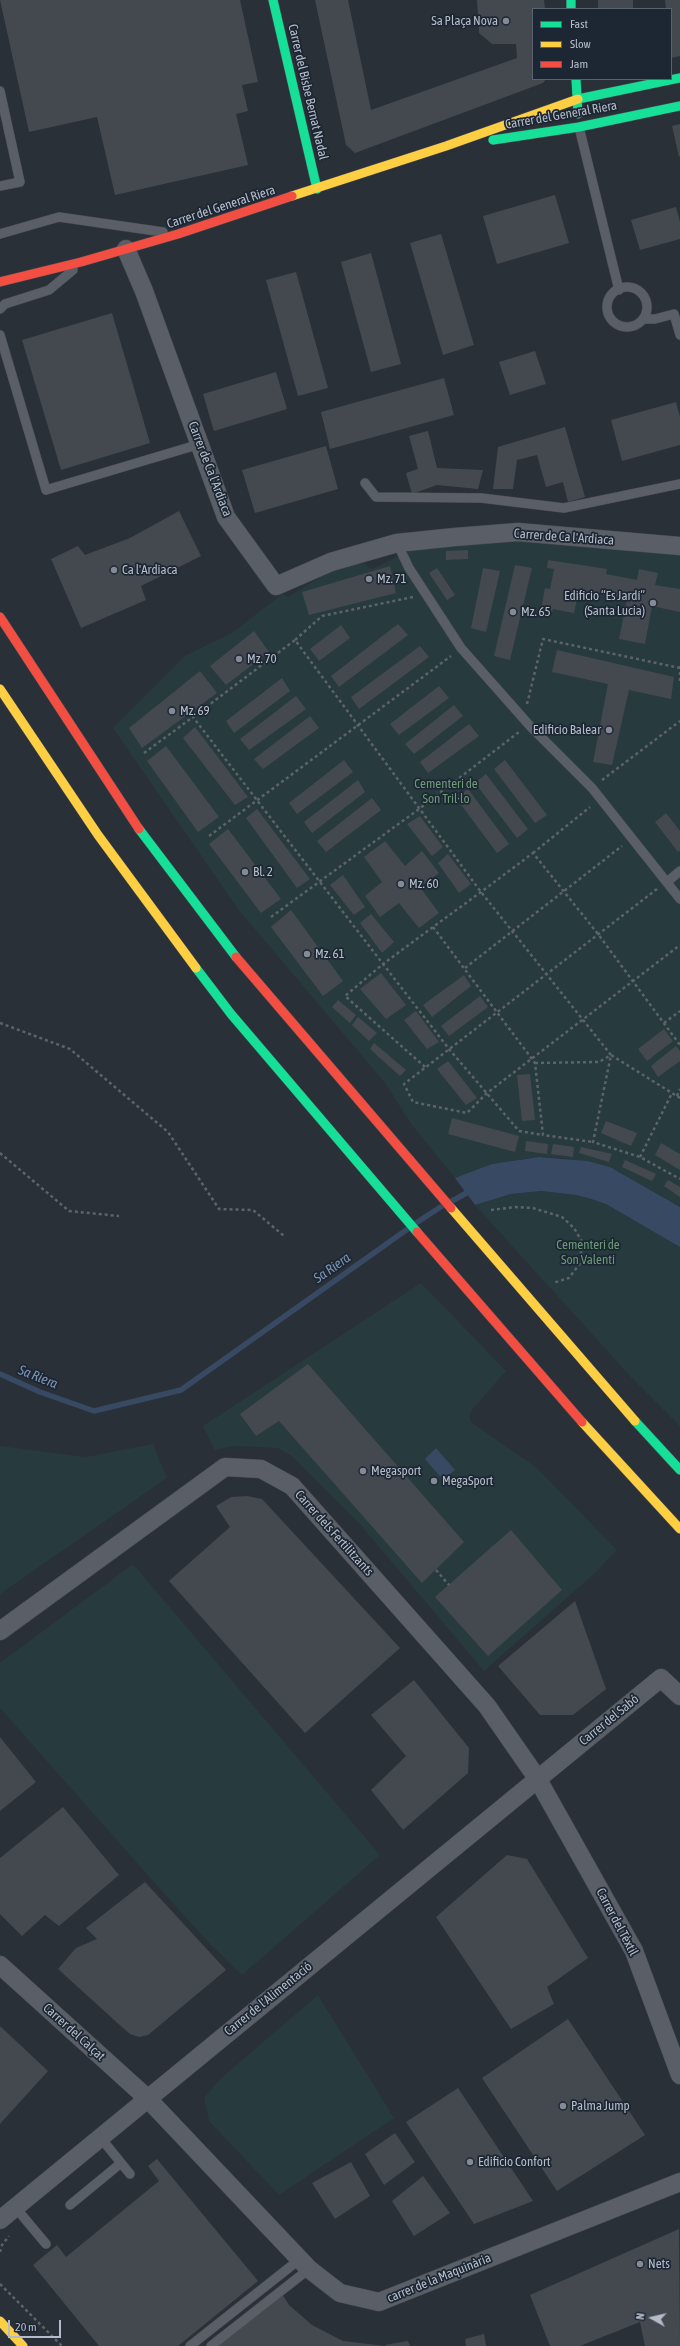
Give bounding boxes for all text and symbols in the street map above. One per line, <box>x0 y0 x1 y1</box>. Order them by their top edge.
legend <box>532 8 672 80</box>
place label: Sa Plaça Nova <box>431 13 498 29</box>
marker: Sa Plaça Nova <box>501 16 511 26</box>
text: Fast <box>570 17 588 31</box>
street label: Carrer del Bisbe Bernat Nadal <box>285 22 331 162</box>
text: Slow <box>570 37 591 51</box>
text: Jam <box>570 57 588 71</box>
street label: Carrer del General Riera <box>504 97 618 133</box>
street label: Carrer del General Riera <box>165 182 277 232</box>
street label: Carrer de Ca l'Ardiaca <box>185 419 235 519</box>
street label: Carrer de Ca l'Ardiaca <box>513 526 615 548</box>
place label: Ca l'Ardiaca <box>122 562 178 578</box>
marker: Ca l'Ardiaca <box>109 565 119 575</box>
place label: Mz. 71 <box>377 571 407 587</box>
marker: Mz. 71 <box>364 574 374 584</box>
place label: Edificio “Es Jardí” (Santa Lucía) <box>564 588 645 619</box>
marker: Edificio “Es Jardí” (Santa Lucía) <box>648 598 658 608</box>
place label: Mz. 65 <box>521 604 551 620</box>
marker: Mz. 65 <box>508 607 518 617</box>
place label: Mz. 70 <box>247 651 277 667</box>
marker: Mz. 70 <box>234 654 244 664</box>
place label: Mz. 69 <box>180 703 210 719</box>
marker: Mz. 69 <box>167 706 177 716</box>
place label: Edificio Balear <box>533 722 601 738</box>
marker: Edificio Balear <box>604 725 614 735</box>
park label: Cementeri de Son Tril·lo <box>414 776 478 807</box>
place label: Bl. 2 <box>253 864 273 880</box>
marker: Bl. 2 <box>240 867 250 877</box>
place label: Mz. 60 <box>409 876 439 892</box>
marker: Mz. 60 <box>396 879 406 889</box>
place label: Mz. 61 <box>315 946 345 962</box>
marker: Mz. 61 <box>302 949 312 959</box>
park label: Cementeri de Son Valentí <box>556 1237 620 1268</box>
water label: Sa Riera <box>310 1249 354 1287</box>
water label: Sa Riera <box>16 1362 60 1392</box>
place label: Megasport <box>371 1463 421 1479</box>
marker: Megasport <box>358 1466 368 1476</box>
place label: MegaSport <box>442 1473 493 1489</box>
marker: MegaSport <box>429 1476 439 1486</box>
street label: Carrer dels Fertilitzants <box>291 1487 377 1579</box>
street label: Carrer del Sabó <box>576 1691 642 1749</box>
street label: Carrer del Tèxtil <box>593 1885 641 1959</box>
street label: Carrer de l'Alimentació <box>221 1959 315 2039</box>
street label: Carrer del Calçat <box>40 2000 108 2064</box>
place label: Palma Jump <box>571 2098 630 2114</box>
marker: Palma Jump <box>558 2101 568 2111</box>
place label: Edificio Confort <box>478 2154 550 2170</box>
marker: Edificio Confort <box>465 2157 475 2167</box>
street label: carrer de la Maquinària <box>385 2250 493 2306</box>
place label: Nets <box>648 2256 670 2272</box>
marker: Nets <box>635 2259 645 2269</box>
north arrow <box>632 2298 672 2338</box>
scale bar <box>10 2312 63 2338</box>
text: N <box>634 2312 647 2320</box>
text: 20 m <box>15 2320 37 2334</box>

